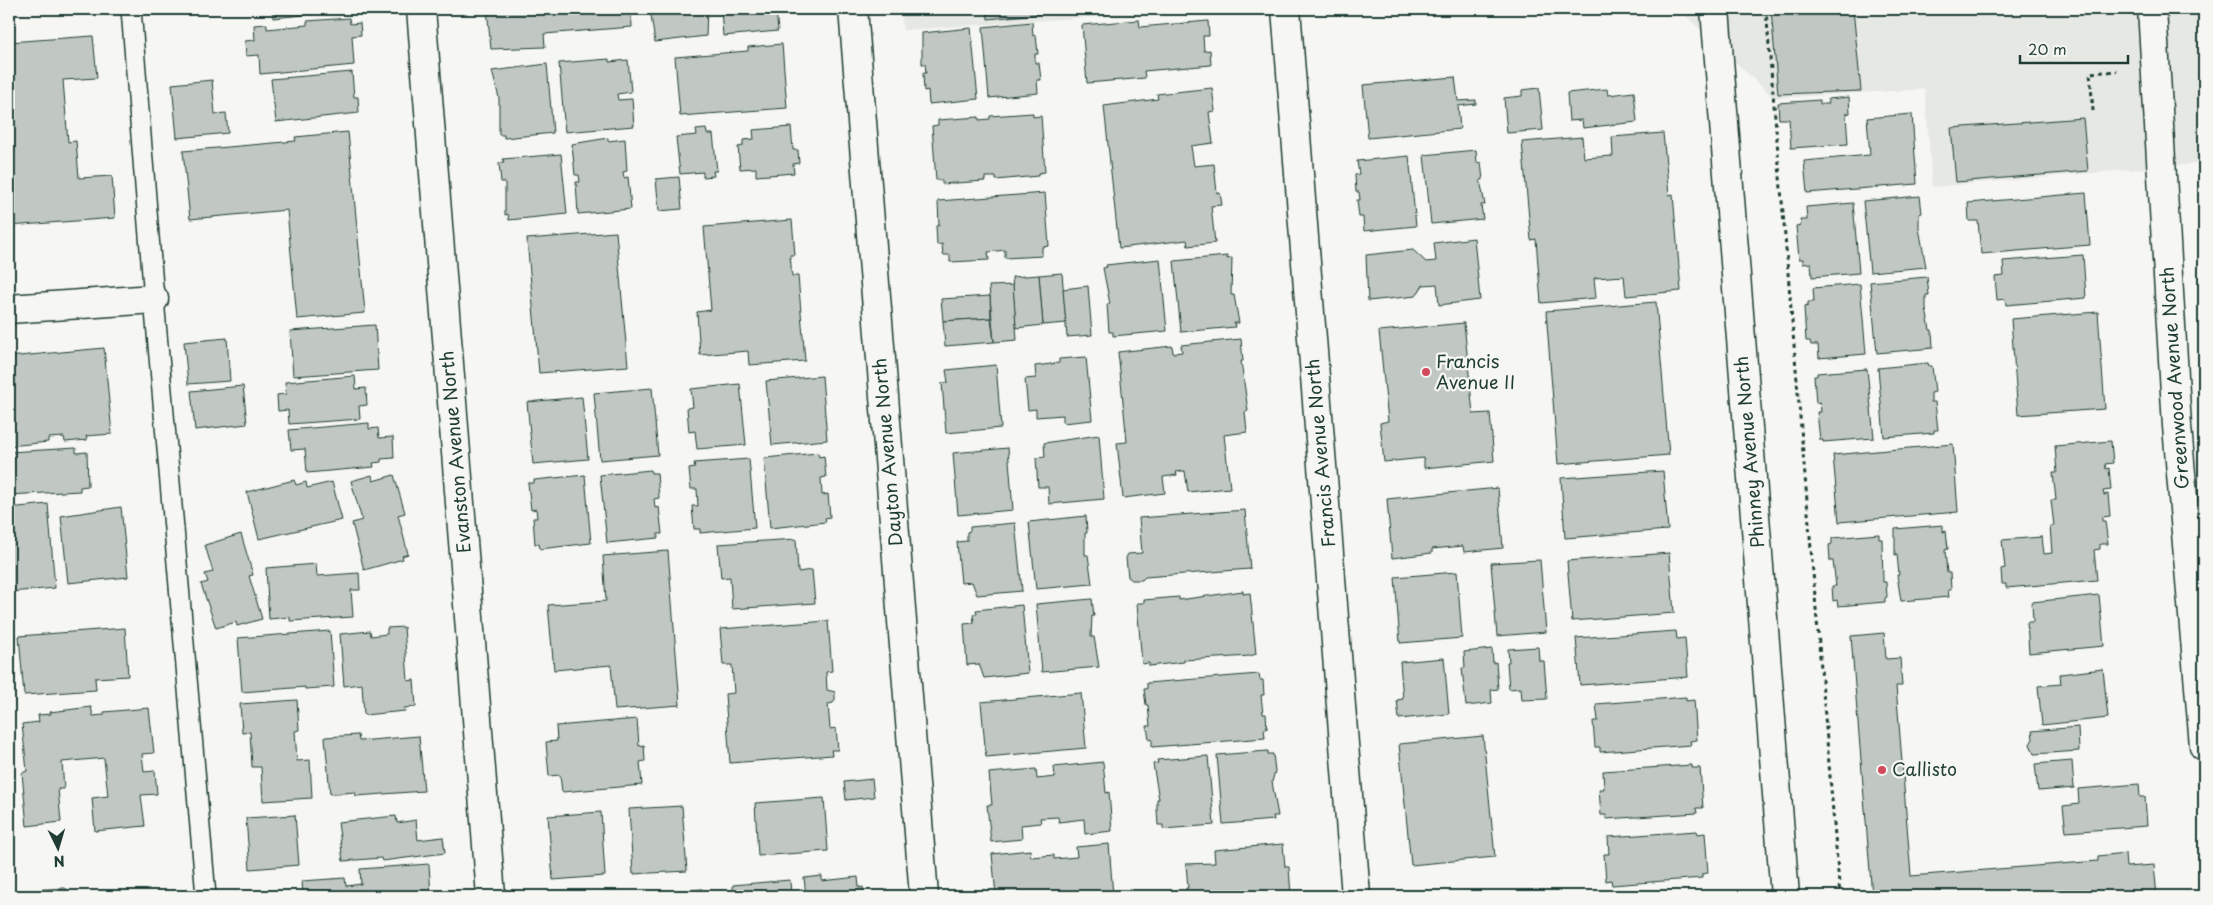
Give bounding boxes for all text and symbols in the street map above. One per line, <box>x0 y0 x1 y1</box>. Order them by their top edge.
scale bar <box>2020 32 2128 64</box>
text: 20 m <box>2028 37 2067 60</box>
street label: Greenwood Avenue North <box>2152 266 2195 490</box>
place label: Francis Avenue II <box>1436 347 1515 395</box>
street label: Evanston Avenue North <box>432 350 477 554</box>
street label: Phinney Avenue North <box>1727 355 1770 549</box>
street label: Dayton Avenue North <box>865 357 908 547</box>
street label: Francis Avenue North <box>1298 358 1341 548</box>
marker: Francis Avenue II <box>1420 366 1432 378</box>
place label: Callisto <box>1892 755 1957 782</box>
marker: Callisto <box>1876 764 1888 776</box>
north arrow <box>32 822 82 872</box>
text: N <box>53 851 66 872</box>

